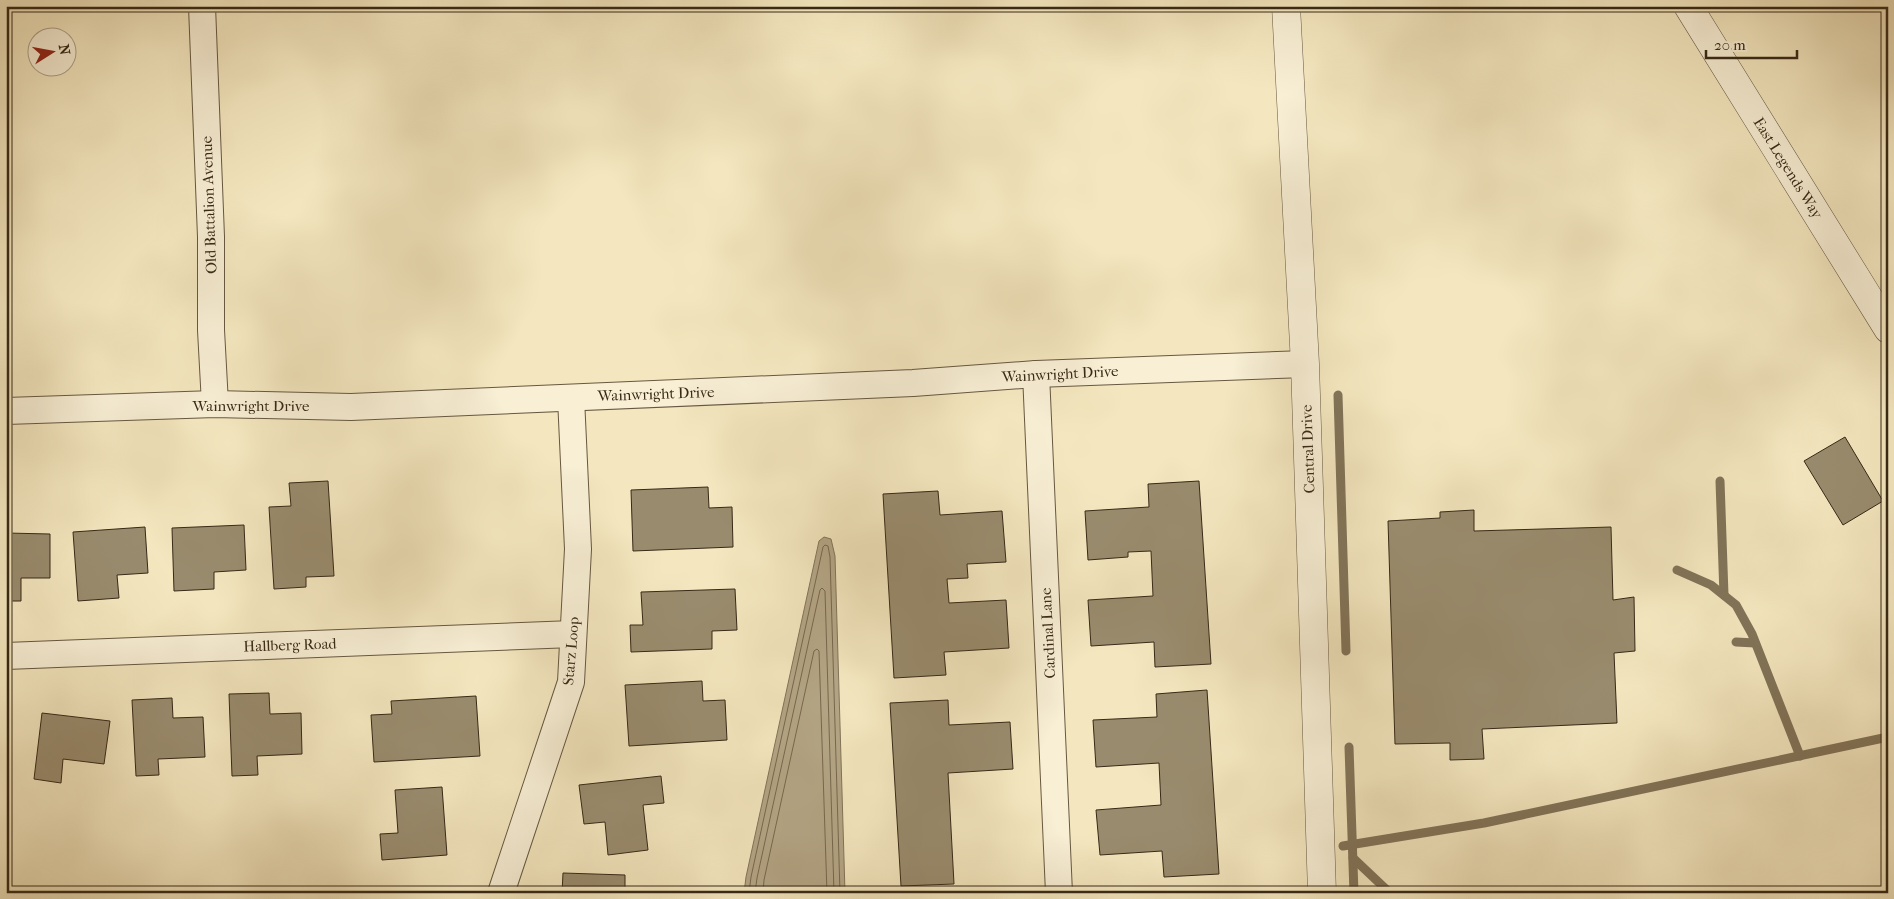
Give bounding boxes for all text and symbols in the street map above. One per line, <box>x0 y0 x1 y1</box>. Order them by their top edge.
north arrow <box>28 28 78 78</box>
scale bar <box>1706 28 1798 60</box>
text: 20 m <box>1714 36 1746 54</box>
text: N <box>55 43 74 57</box>
street label: East Legends Way <box>1750 114 1827 223</box>
street label: Old Battalion Avenue <box>198 135 220 274</box>
street label: Wainwright Drive <box>1000 362 1119 386</box>
street label: Wainwright Drive <box>596 383 715 405</box>
street label: Wainwright Drive <box>192 397 310 415</box>
street label: Central Drive <box>1297 404 1319 494</box>
street label: Cardinal Lane <box>1037 587 1059 679</box>
street label: Starz Loop <box>559 616 583 686</box>
street label: Hallberg Road <box>243 634 338 656</box>

